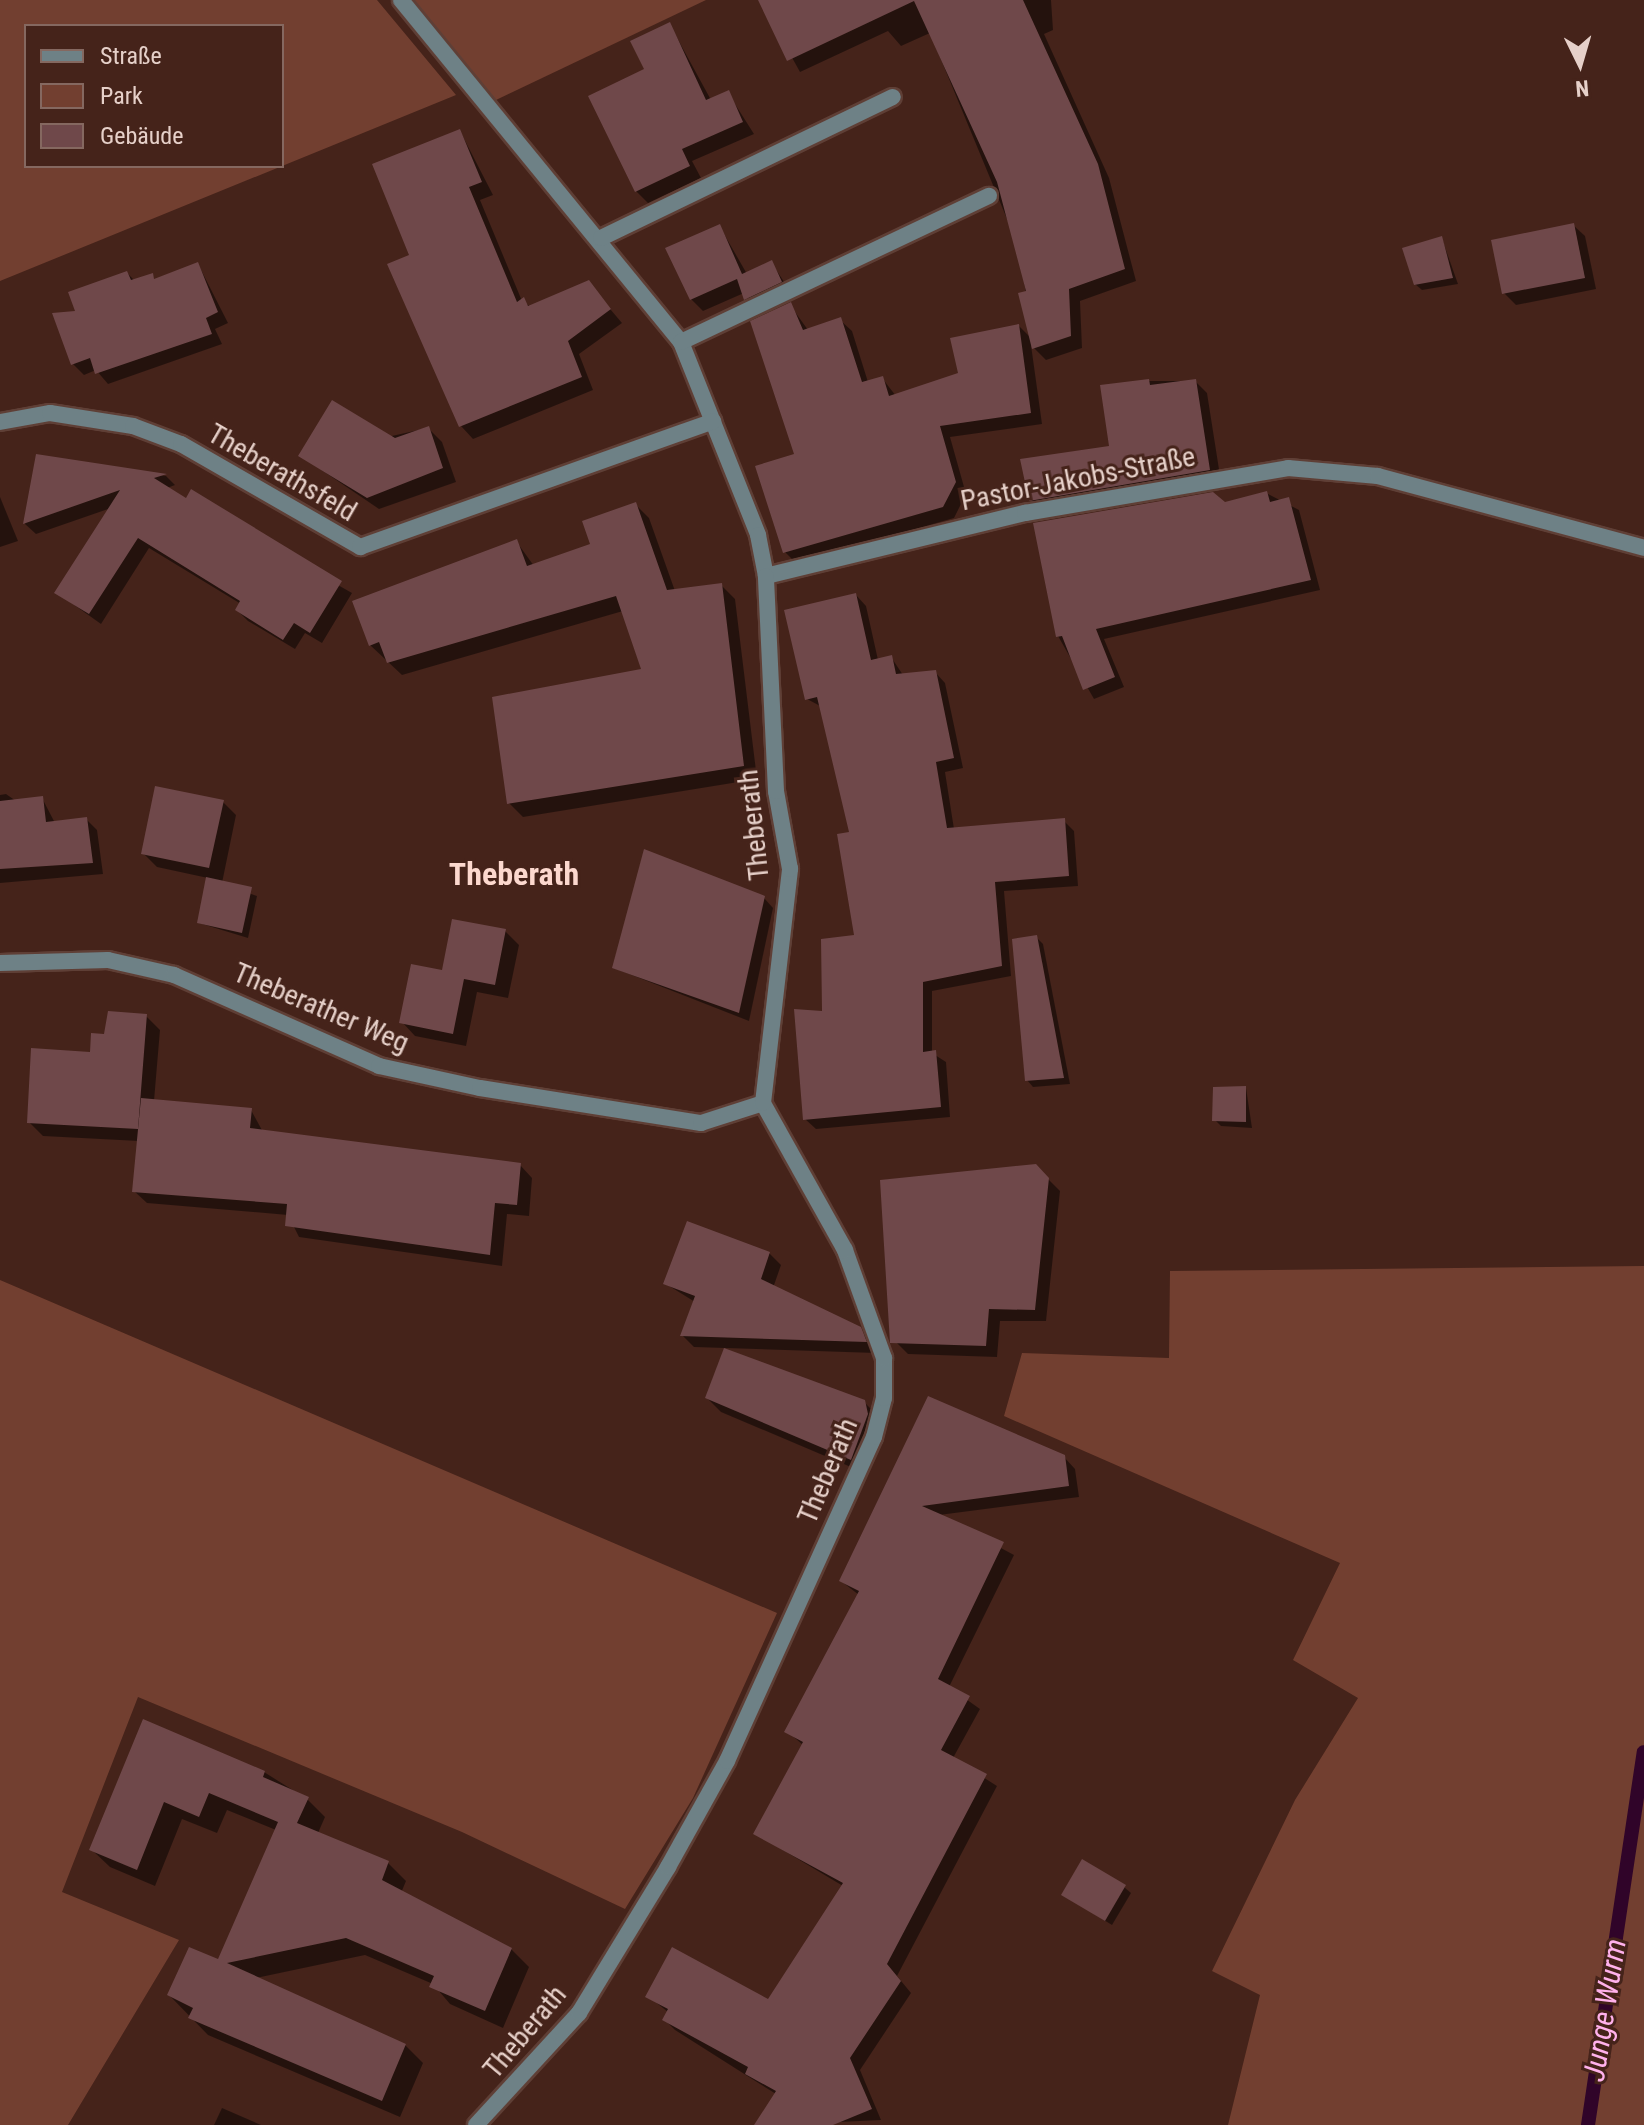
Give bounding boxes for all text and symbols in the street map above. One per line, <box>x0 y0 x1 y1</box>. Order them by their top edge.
legend <box>24 24 284 168</box>
north arrow <box>1540 24 1620 104</box>
text: Straße <box>100 42 162 70</box>
text: N <box>1574 75 1590 101</box>
text: Park <box>100 82 143 110</box>
text: Gebäude <box>100 122 184 150</box>
street label: Theberathsfeld <box>202 417 362 529</box>
street label: Pastor-Jakobs-Straße <box>958 440 1198 518</box>
street label: Theberath <box>731 768 777 882</box>
district label: Theberath <box>449 855 579 893</box>
street label: Theberather Weg <box>228 956 414 1060</box>
street label: Theberath <box>791 1413 865 1529</box>
water label: Junge Wurm <box>1576 1936 1634 2084</box>
street label: Theberath <box>476 1979 574 2085</box>

